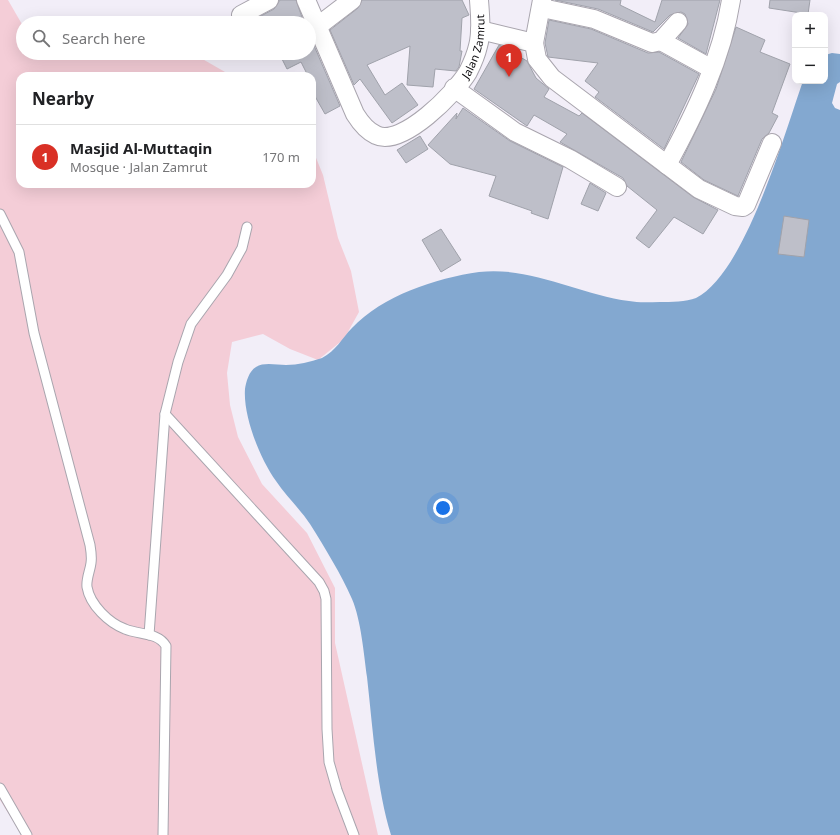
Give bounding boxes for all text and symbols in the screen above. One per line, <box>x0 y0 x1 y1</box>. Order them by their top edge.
map controls <box>792 12 828 84</box>
button: + <box>792 12 828 48</box>
street label: Jalan Zamrut <box>457 14 487 82</box>
search box <box>16 16 316 60</box>
icon: search <box>30 27 52 49</box>
text: Search here <box>62 28 145 48</box>
pin: 1 <box>496 44 522 77</box>
button: − <box>792 48 828 84</box>
text: Nearby <box>32 87 94 110</box>
text: Masjid Al-Muttaqin <box>70 138 212 158</box>
text: 1 <box>41 148 49 166</box>
text: 170 m <box>262 148 300 166</box>
text: Mosque · Jalan Zamrut <box>70 158 207 176</box>
your location <box>433 498 453 518</box>

